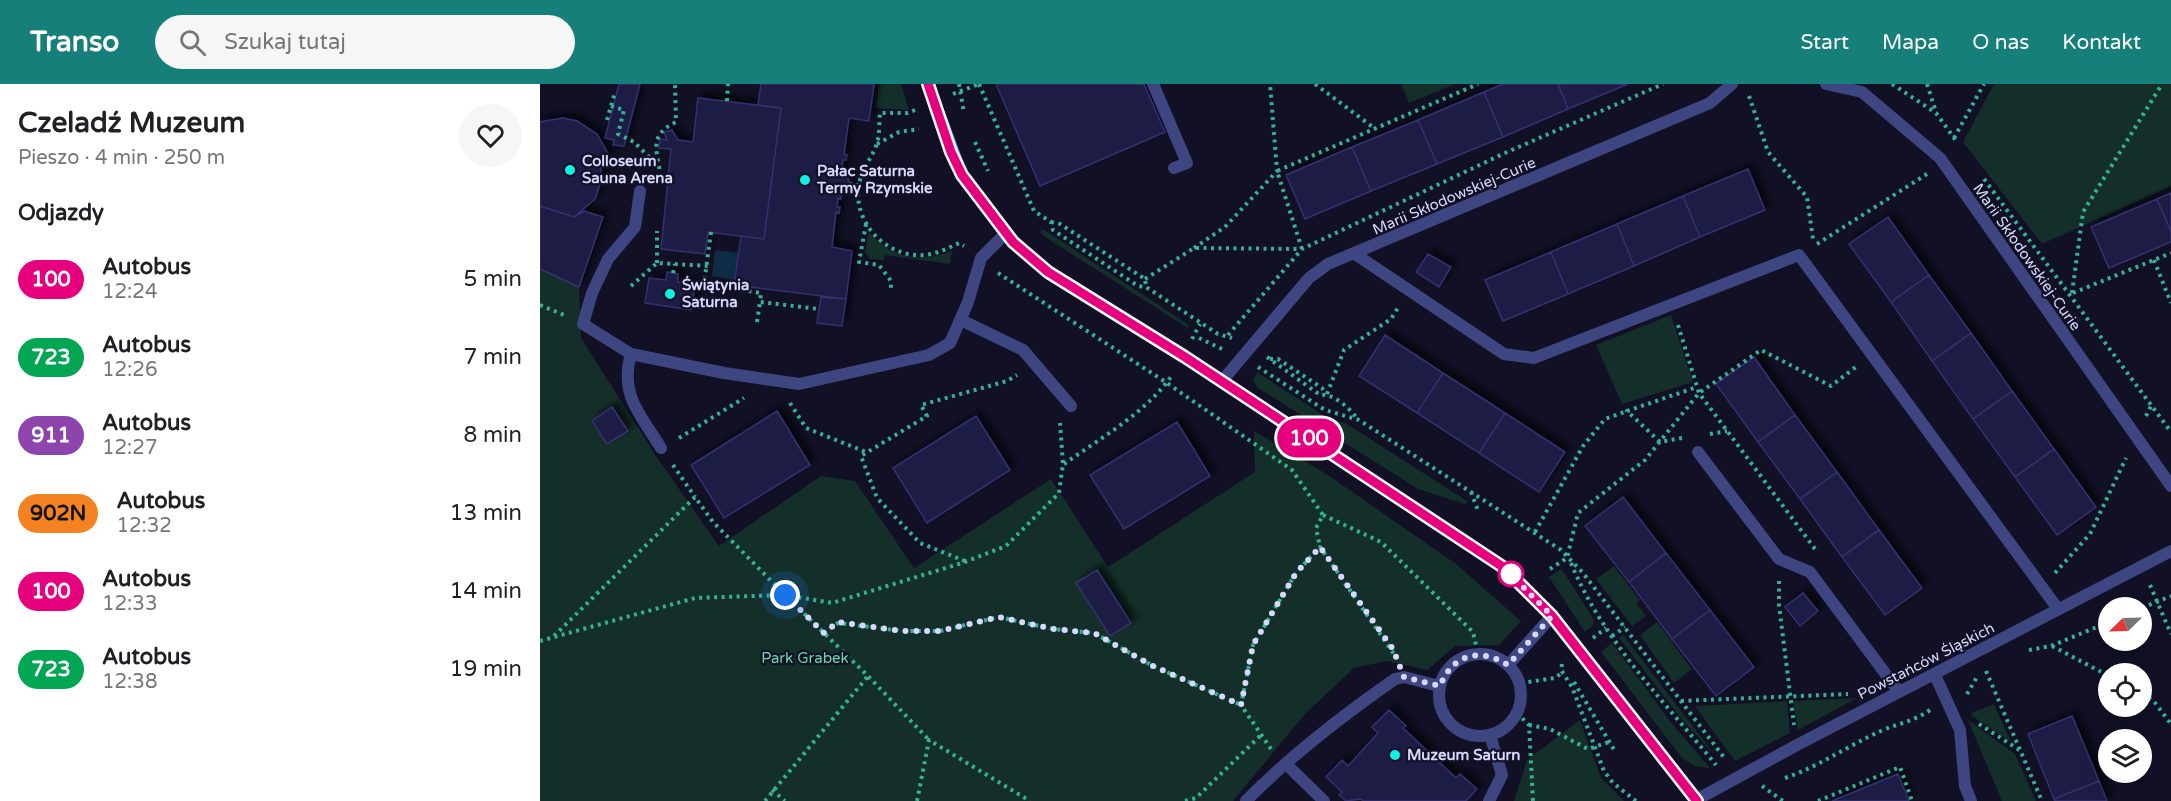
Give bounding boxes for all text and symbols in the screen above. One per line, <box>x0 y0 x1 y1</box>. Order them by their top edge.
search box <box>155 15 575 69</box>
text: Transo <box>30 25 119 59</box>
icon: search <box>176 26 209 59</box>
text: Szukaj tutaj <box>224 29 346 55</box>
text: Start <box>1801 30 1849 55</box>
text: Mapa <box>1882 30 1939 55</box>
text: O nas <box>1972 30 2029 55</box>
text: Kontakt <box>2062 30 2141 55</box>
button: heart <box>459 104 522 167</box>
text: Czeladź Muzeum <box>18 106 245 140</box>
text: Pieszo · 4 min · 250 m <box>18 146 225 170</box>
place label: Colloseum Sauna Arena <box>582 152 673 187</box>
street label: Marii Skłodowskiej-Curie <box>1370 153 1538 239</box>
place label: Pałac Saturna Termy Rzymskie <box>816 162 933 198</box>
marker: Colloseum Sauna Arena <box>563 163 577 177</box>
marker: Pałac Saturna Termy Rzymskie <box>798 173 812 187</box>
street label: Marii Skłodowskiej-Curie <box>1969 180 2085 334</box>
text: Odjazdy <box>18 200 104 226</box>
text: Autobus <box>102 254 191 280</box>
text: 5 min <box>463 266 522 292</box>
text: 100 <box>31 267 71 292</box>
place label: Świątynia Saturna <box>682 275 750 311</box>
text: 12:24 <box>102 280 157 304</box>
marker: Świątynia Saturna <box>663 287 677 301</box>
text: Autobus <box>102 332 191 358</box>
text: 7 min <box>463 344 522 370</box>
text: 723 <box>31 345 71 370</box>
text: 12:26 <box>102 358 157 382</box>
text: Autobus <box>102 410 191 436</box>
line badge: 100 <box>1274 418 1344 458</box>
text: 8 min <box>463 422 522 448</box>
text: 911 <box>31 423 71 448</box>
text: 100 <box>1289 426 1329 451</box>
text: 12:27 <box>102 436 157 460</box>
text: Autobus <box>116 488 205 514</box>
text: 13 min <box>450 500 522 526</box>
text: 902N <box>30 501 86 526</box>
text: 12:32 <box>116 514 172 538</box>
unlabelled marker <box>1498 561 1524 587</box>
text: Autobus <box>102 566 191 592</box>
text: 14 min <box>450 578 522 604</box>
text: 100 <box>31 579 71 604</box>
your location <box>770 580 800 610</box>
text: 12:33 <box>102 592 157 616</box>
north arrow <box>2098 597 2152 651</box>
map controls <box>2098 597 2152 783</box>
street label: Powstańców Śląskich <box>1854 619 1998 703</box>
text: Autobus <box>102 644 191 670</box>
park label: Park Grabek <box>761 649 849 667</box>
text: 19 min <box>450 656 522 682</box>
text: 723 <box>31 657 71 682</box>
button: locate <box>2098 663 2152 717</box>
text: 12:38 <box>102 670 157 694</box>
button: layers <box>2098 729 2152 783</box>
place label: Muzeum Saturn <box>1407 746 1520 764</box>
marker: Muzeum Saturn <box>1388 748 1402 762</box>

